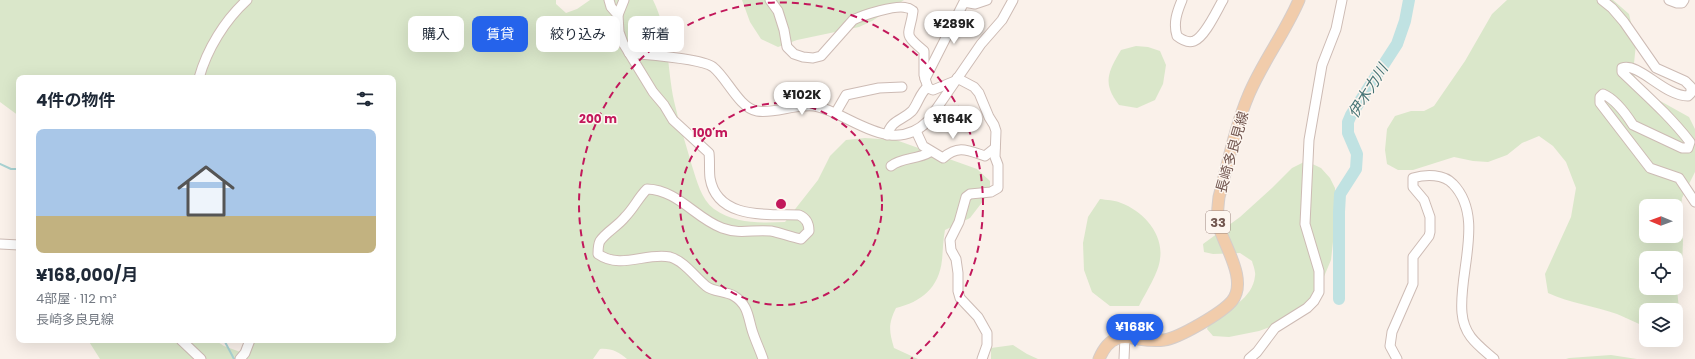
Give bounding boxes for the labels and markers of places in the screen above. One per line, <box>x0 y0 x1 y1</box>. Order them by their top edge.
pin: ¥289K <box>926 11 982 45</box>
pin: ¥102K <box>774 82 830 116</box>
pin: ¥164K <box>925 106 981 140</box>
centre of rings <box>774 197 788 211</box>
pin: ¥168K <box>1107 314 1163 348</box>

